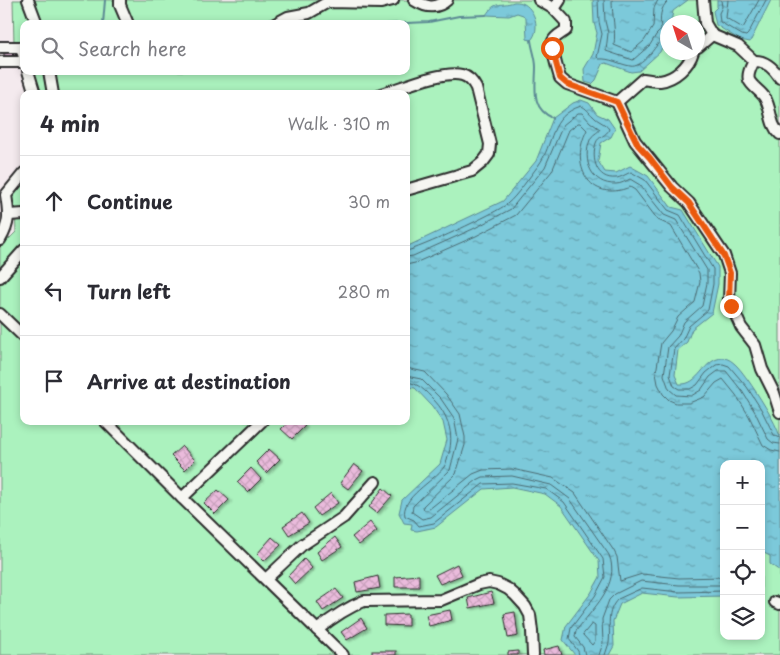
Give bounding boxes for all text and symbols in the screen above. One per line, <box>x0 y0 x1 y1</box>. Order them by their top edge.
north arrow <box>660 15 705 60</box>
search box <box>20 20 410 75</box>
icon: search <box>38 34 66 62</box>
text: Search here <box>78 34 187 62</box>
route start <box>541 37 564 60</box>
text: 4 min <box>40 107 100 139</box>
text: Walk · 310 m <box>288 111 390 135</box>
icon: ahead <box>40 187 68 215</box>
text: Continue <box>87 187 173 215</box>
text: 30 m <box>348 189 390 213</box>
icon: left <box>40 277 68 305</box>
text: Turn left <box>87 277 171 305</box>
text: 280 m <box>338 279 390 303</box>
route end <box>720 295 743 318</box>
icon: arrive <box>40 367 68 395</box>
text: Arrive at destination <box>87 367 291 395</box>
map controls <box>720 460 765 640</box>
button: + <box>720 460 765 505</box>
button: − <box>720 505 765 550</box>
button: locate <box>720 550 765 595</box>
button: layers <box>720 595 765 640</box>

